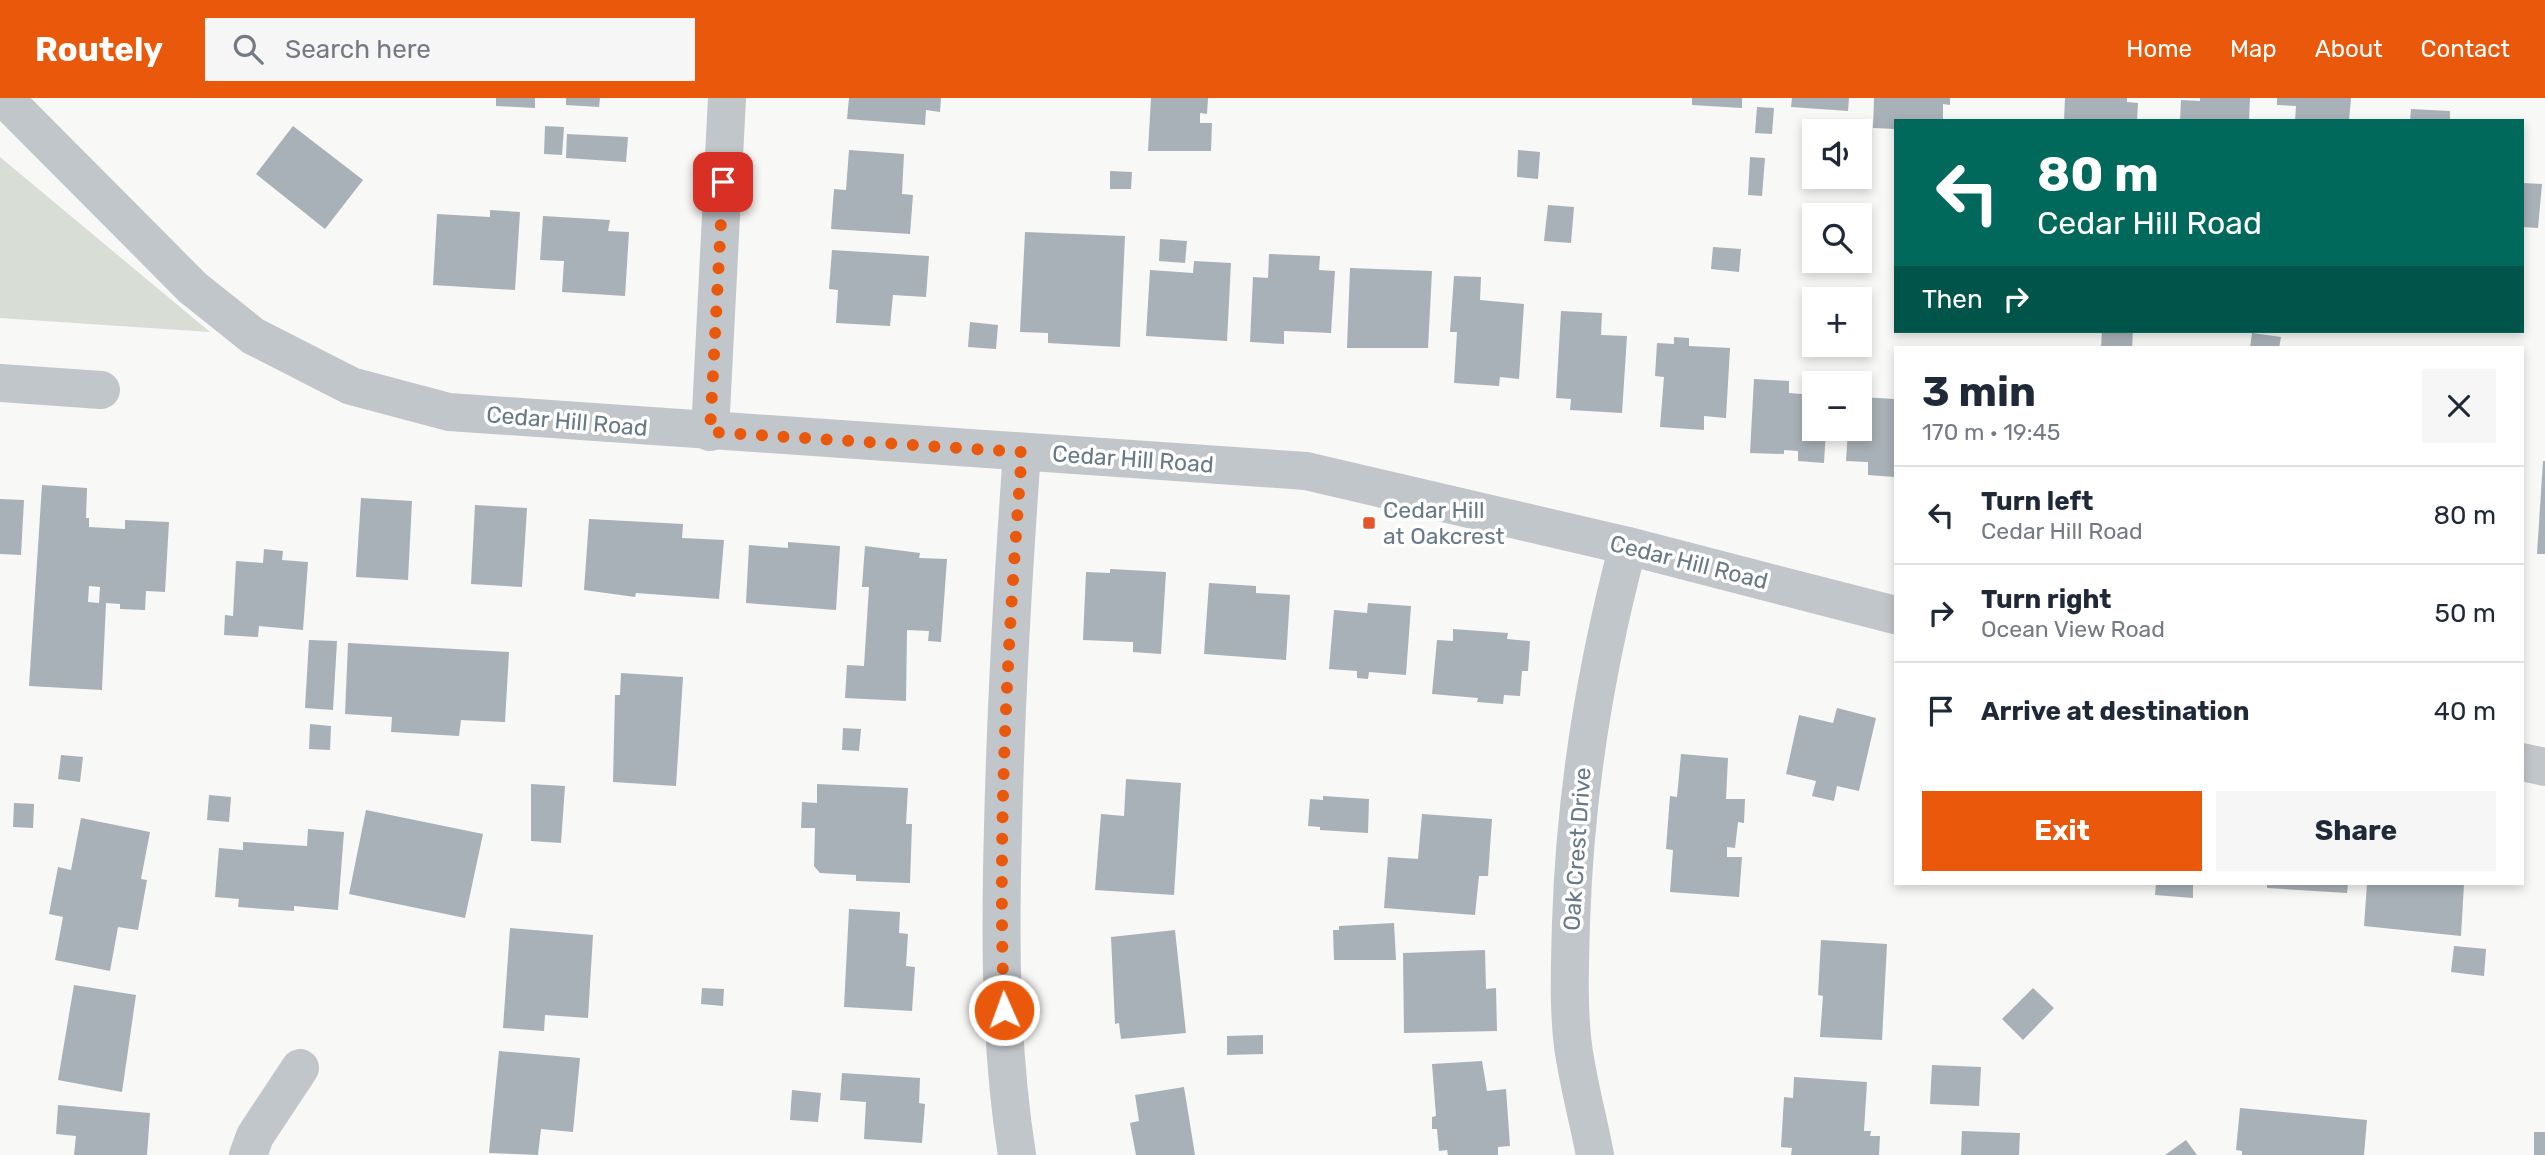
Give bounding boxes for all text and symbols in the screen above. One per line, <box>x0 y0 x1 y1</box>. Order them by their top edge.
search box <box>205 18 695 81</box>
text: Routely <box>35 30 163 69</box>
icon: search <box>229 30 267 68</box>
text: Search here <box>285 34 431 65</box>
text: Home <box>2126 35 2192 63</box>
text: Map <box>2230 35 2277 63</box>
text: About <box>2315 35 2383 63</box>
text: Contact <box>2421 35 2510 63</box>
map controls <box>1802 119 1872 441</box>
button: sound <box>1802 119 1872 189</box>
text: 80 m <box>2037 145 2159 203</box>
icon: left <box>1922 147 2013 238</box>
pin <box>693 152 753 212</box>
icon: arrive <box>704 163 742 201</box>
button: search <box>1802 203 1872 273</box>
text: Cedar Hill Road <box>2037 204 2262 242</box>
icon: right <box>1997 280 2035 318</box>
text: Then <box>1922 284 1983 315</box>
button: + <box>1802 287 1872 357</box>
text: 3 min <box>1922 367 2036 417</box>
button: close <box>2422 369 2496 443</box>
button: − <box>1802 371 1872 441</box>
street label: Cedar Hill Road <box>485 400 649 442</box>
text: 170 m · 19:45 <box>1922 418 2061 446</box>
street label: Cedar Hill Road <box>1051 439 1215 479</box>
text: Turn left <box>1981 486 2093 517</box>
place label: Cedar Hill at Oakcrest <box>1383 496 1505 550</box>
icon: left <box>1922 496 1960 534</box>
text: 80 m <box>2433 500 2496 531</box>
marker: Cedar Hill at Oakcrest <box>1361 515 1377 531</box>
text: Cedar Hill Road <box>1981 517 2143 545</box>
street label: Cedar Hill Road <box>1607 529 1771 595</box>
text: Turn right <box>1981 584 2111 615</box>
icon: right <box>1922 594 1960 632</box>
text: 50 m <box>2435 598 2496 629</box>
text: Ocean View Road <box>1981 615 2165 643</box>
icon: arrive <box>1922 692 1960 730</box>
text: Arrive at destination <box>1981 696 2249 727</box>
text: 40 m <box>2434 696 2496 727</box>
street label: Oak Crest Drive <box>1557 766 1597 932</box>
button: Exit <box>1922 791 2202 871</box>
button: Share <box>2216 791 2496 871</box>
position arrow <box>967 973 1041 1047</box>

